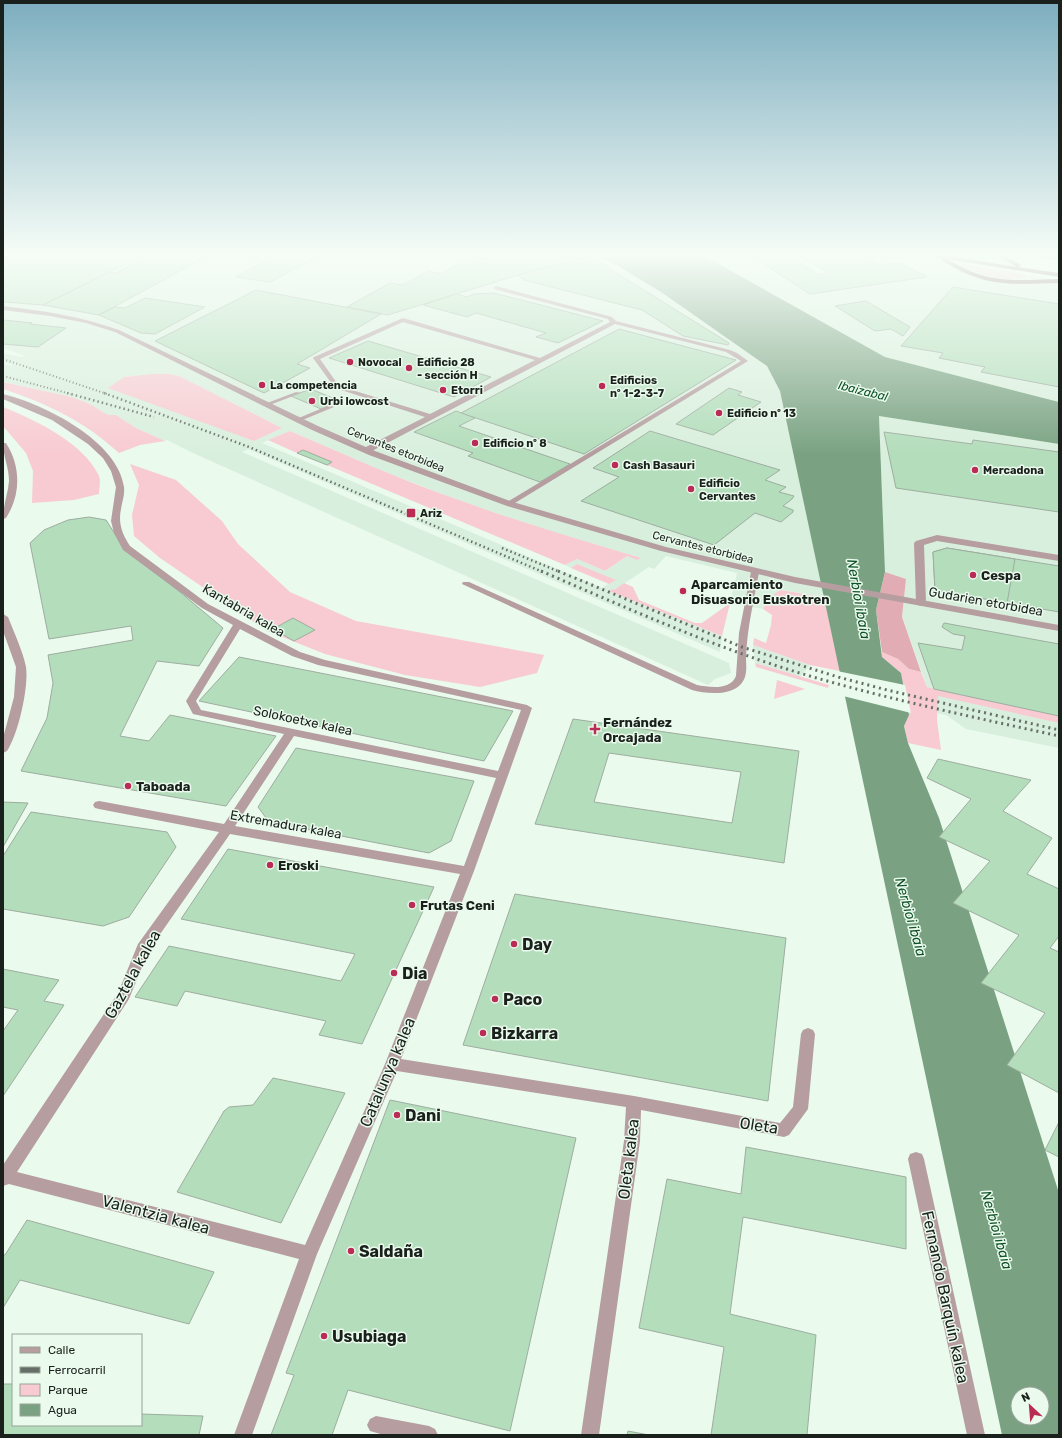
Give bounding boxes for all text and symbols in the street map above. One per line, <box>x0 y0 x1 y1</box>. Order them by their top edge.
place label: Novocal <box>358 356 402 369</box>
place label: Edificio 28 - sección H <box>417 356 478 382</box>
marker: Novocal <box>345 357 355 367</box>
marker: Edificio 28 - sección H <box>404 363 414 373</box>
place label: Edificios nº 1-2-3-7 <box>610 374 665 400</box>
water label: Ibaizabal <box>837 378 890 404</box>
place label: La competencia <box>270 379 357 392</box>
marker: La competencia <box>257 380 267 390</box>
marker: Edificios nº 1-2-3-7 <box>597 381 607 391</box>
place label: Etorri <box>451 384 483 397</box>
marker: Etorri <box>438 385 448 395</box>
place label: Urbi lowcost <box>320 395 389 408</box>
marker: Urbi lowcost <box>307 396 317 406</box>
place label: Edificio nº 13 <box>727 407 796 420</box>
marker: Edificio nº 13 <box>714 408 724 418</box>
street label: Cervantes etorbidea <box>345 424 446 475</box>
place label: Edificio nº 8 <box>483 437 547 450</box>
marker: Edificio nº 8 <box>470 438 480 448</box>
place label: Cash Basauri <box>623 459 695 472</box>
marker: Cash Basauri <box>610 460 620 470</box>
place label: Mercadona <box>983 464 1044 477</box>
marker: Mercadona <box>970 465 980 475</box>
place label: Edificio Cervantes <box>699 477 756 503</box>
marker: Edificio Cervantes <box>686 484 696 494</box>
marker: Ariz <box>405 507 417 519</box>
place label: Ariz <box>420 507 442 520</box>
street label: Cervantes etorbidea <box>651 529 755 566</box>
water label: Nerbioi ibaia <box>843 558 874 641</box>
place label: Cespa <box>981 568 1021 583</box>
marker: Cespa <box>968 570 978 580</box>
place label: Aparcamiento Disuasorio Euskotren <box>691 577 830 607</box>
street label: Kantabria kalea <box>200 581 288 640</box>
street label: Gudarien etorbidea <box>928 584 1044 619</box>
marker: Aparcamiento Disuasorio Euskotren <box>678 586 688 596</box>
street label: Solokoetxe kalea <box>252 703 354 738</box>
place label: Fernández Orcajada <box>603 715 672 745</box>
marker: Fernández Orcajada <box>590 724 600 734</box>
place label: Taboada <box>136 779 190 794</box>
marker: Taboada <box>123 781 133 791</box>
street label: Extremadura kalea <box>229 807 343 842</box>
place label: Eroski <box>278 858 319 873</box>
marker: Eroski <box>265 860 275 870</box>
water label: Nerbioi ibaia <box>891 876 930 958</box>
place label: Frutas Ceni <box>420 898 495 913</box>
marker: Frutas Ceni <box>407 900 417 910</box>
street label: Gaztela kalea <box>100 927 165 1022</box>
place label: Day <box>522 935 553 954</box>
marker: Day <box>509 939 519 949</box>
place label: Dia <box>402 964 427 983</box>
marker: Dia <box>389 968 399 978</box>
place label: Paco <box>503 990 543 1009</box>
marker: Paco <box>490 994 500 1004</box>
street label: Catalunya kalea <box>356 1014 419 1130</box>
place label: Bizkarra <box>491 1024 558 1043</box>
marker: Bizkarra <box>478 1028 488 1038</box>
place label: Dani <box>405 1106 441 1125</box>
marker: Dani <box>392 1110 402 1120</box>
street label: Oleta <box>738 1113 780 1138</box>
street label: Oleta kalea <box>614 1118 643 1201</box>
water label: Nerbioi ibaia <box>977 1189 1016 1271</box>
street label: Valentzia kalea <box>100 1191 212 1238</box>
street label: Fernando Barquín kalea <box>918 1209 973 1385</box>
place label: Saldaña <box>359 1242 423 1261</box>
marker: Saldaña <box>346 1246 356 1256</box>
place label: Usubiaga <box>332 1327 406 1346</box>
marker: Usubiaga <box>319 1331 329 1341</box>
legend <box>12 1334 142 1426</box>
text: Calle <box>48 1343 75 1357</box>
text: Ferrocarril <box>48 1363 106 1377</box>
text: Parque <box>48 1383 88 1397</box>
north arrow <box>1010 1386 1050 1426</box>
text: N <box>1019 1390 1032 1405</box>
text: Agua <box>48 1403 77 1417</box>

